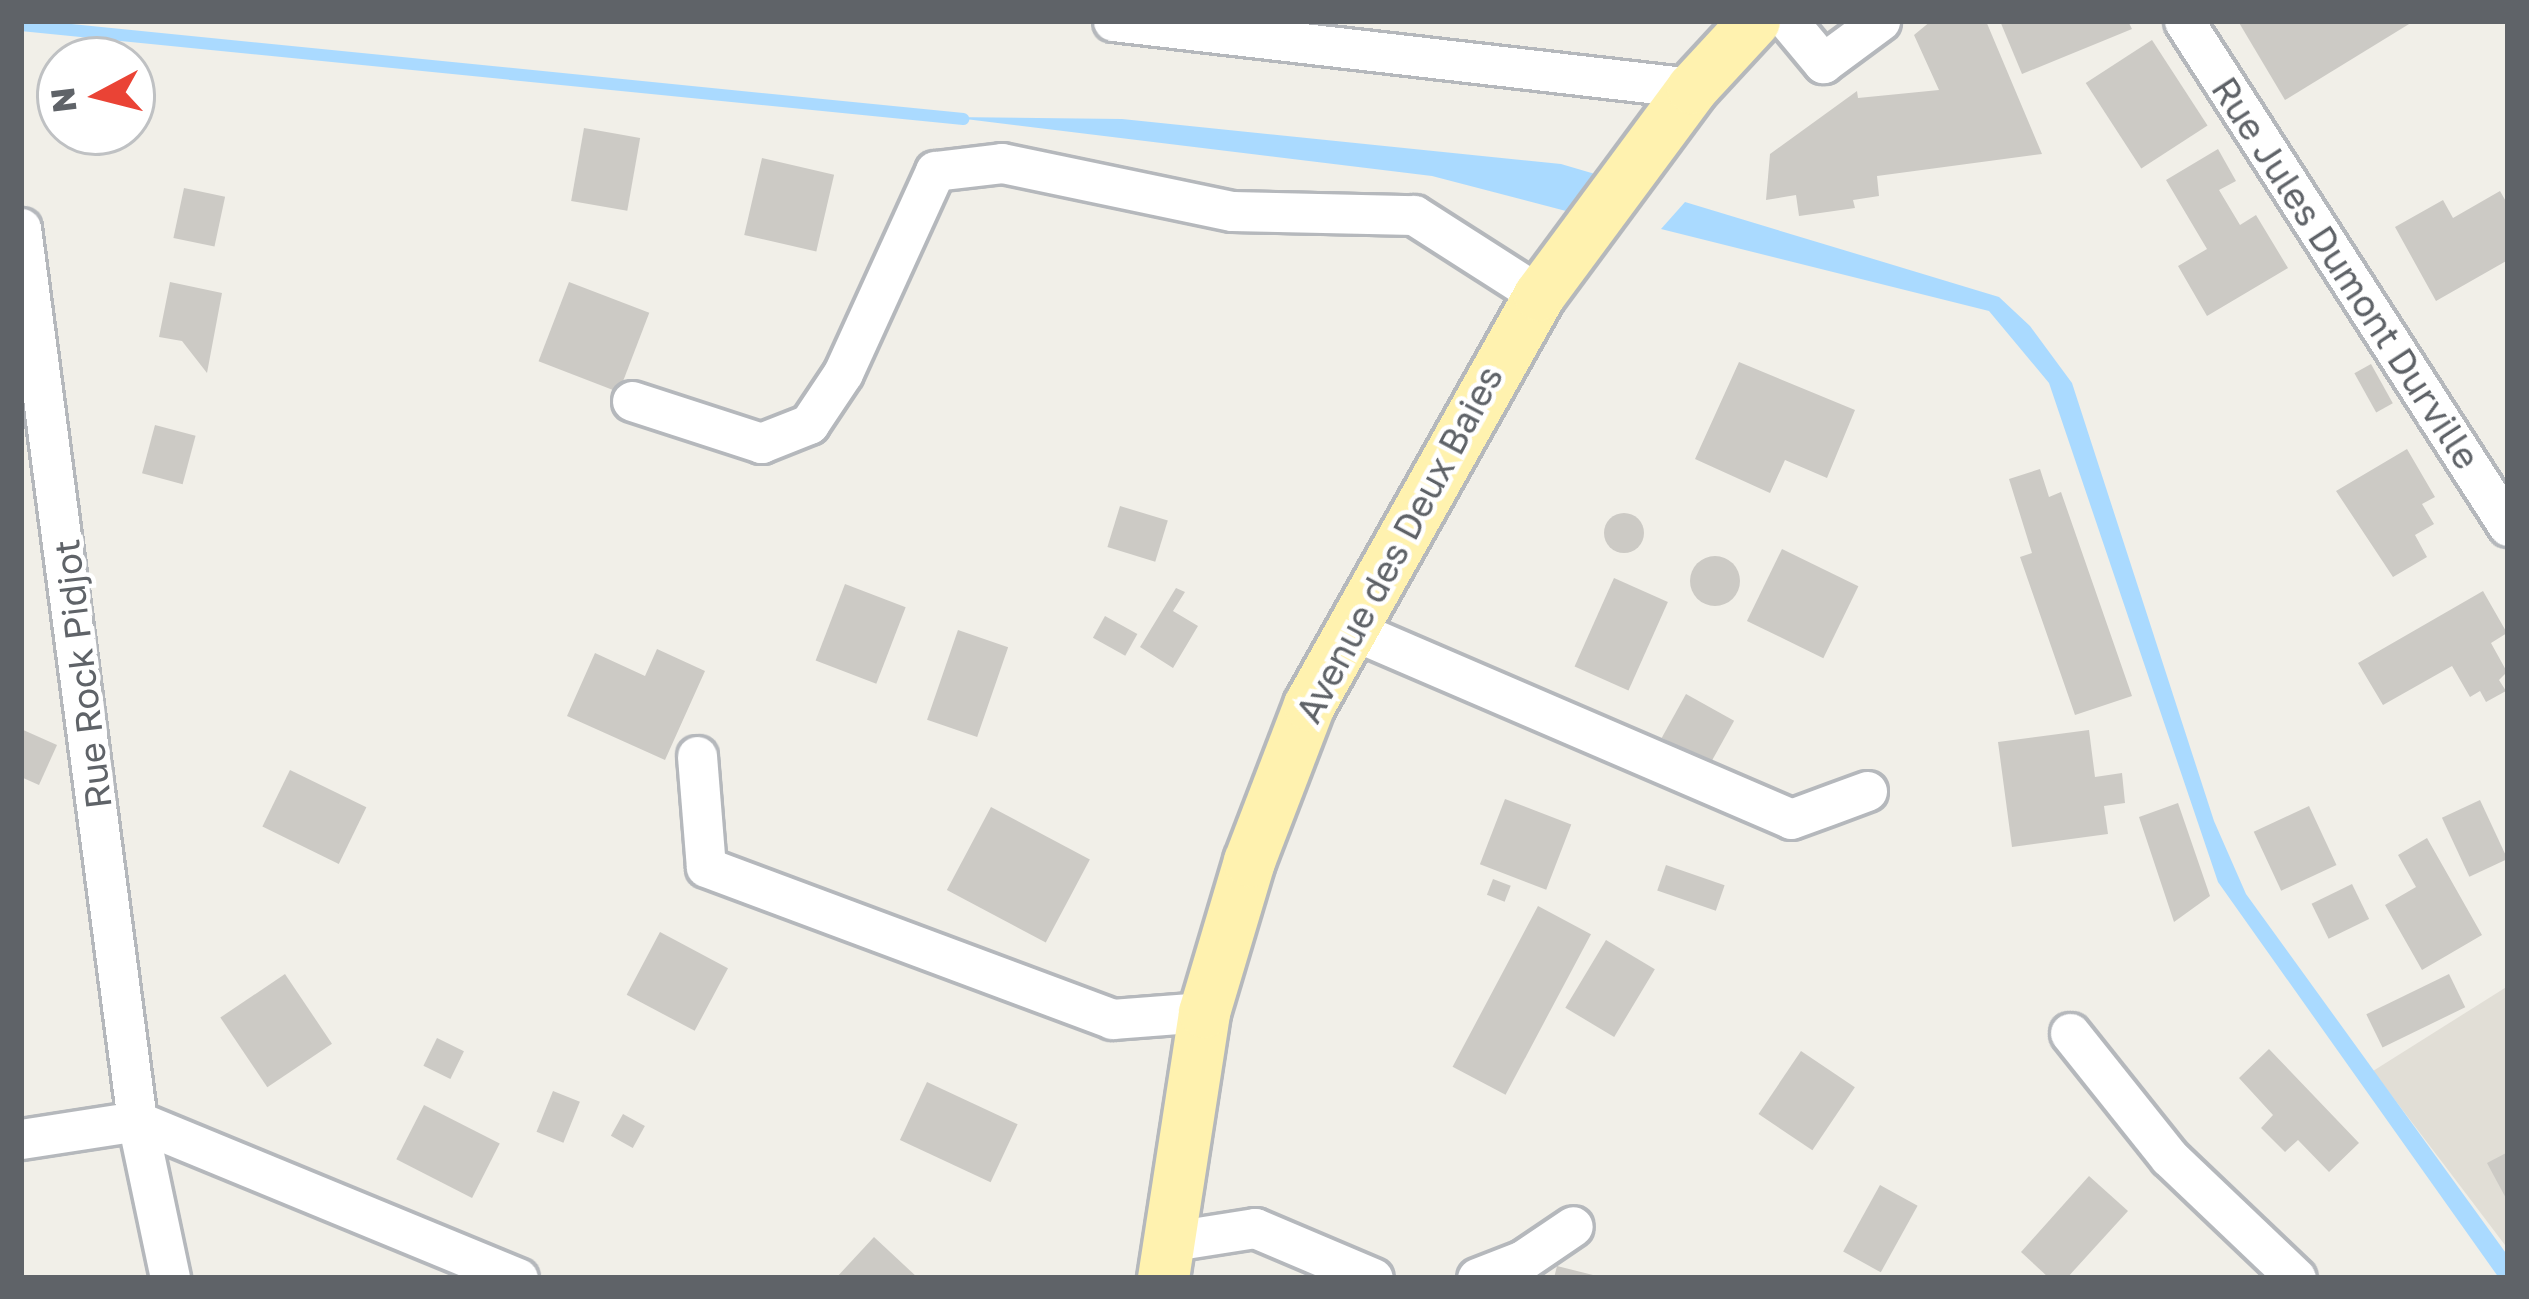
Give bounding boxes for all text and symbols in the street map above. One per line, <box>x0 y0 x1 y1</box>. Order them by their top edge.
north arrow <box>36 36 156 156</box>
street label: Rue Jules Dumont Durville <box>2203 69 2489 477</box>
text: N <box>42 85 84 115</box>
street label: Avenue des Deux Baies <box>1287 358 1511 730</box>
street label: Rue Rock Pidjot <box>44 537 120 811</box>

